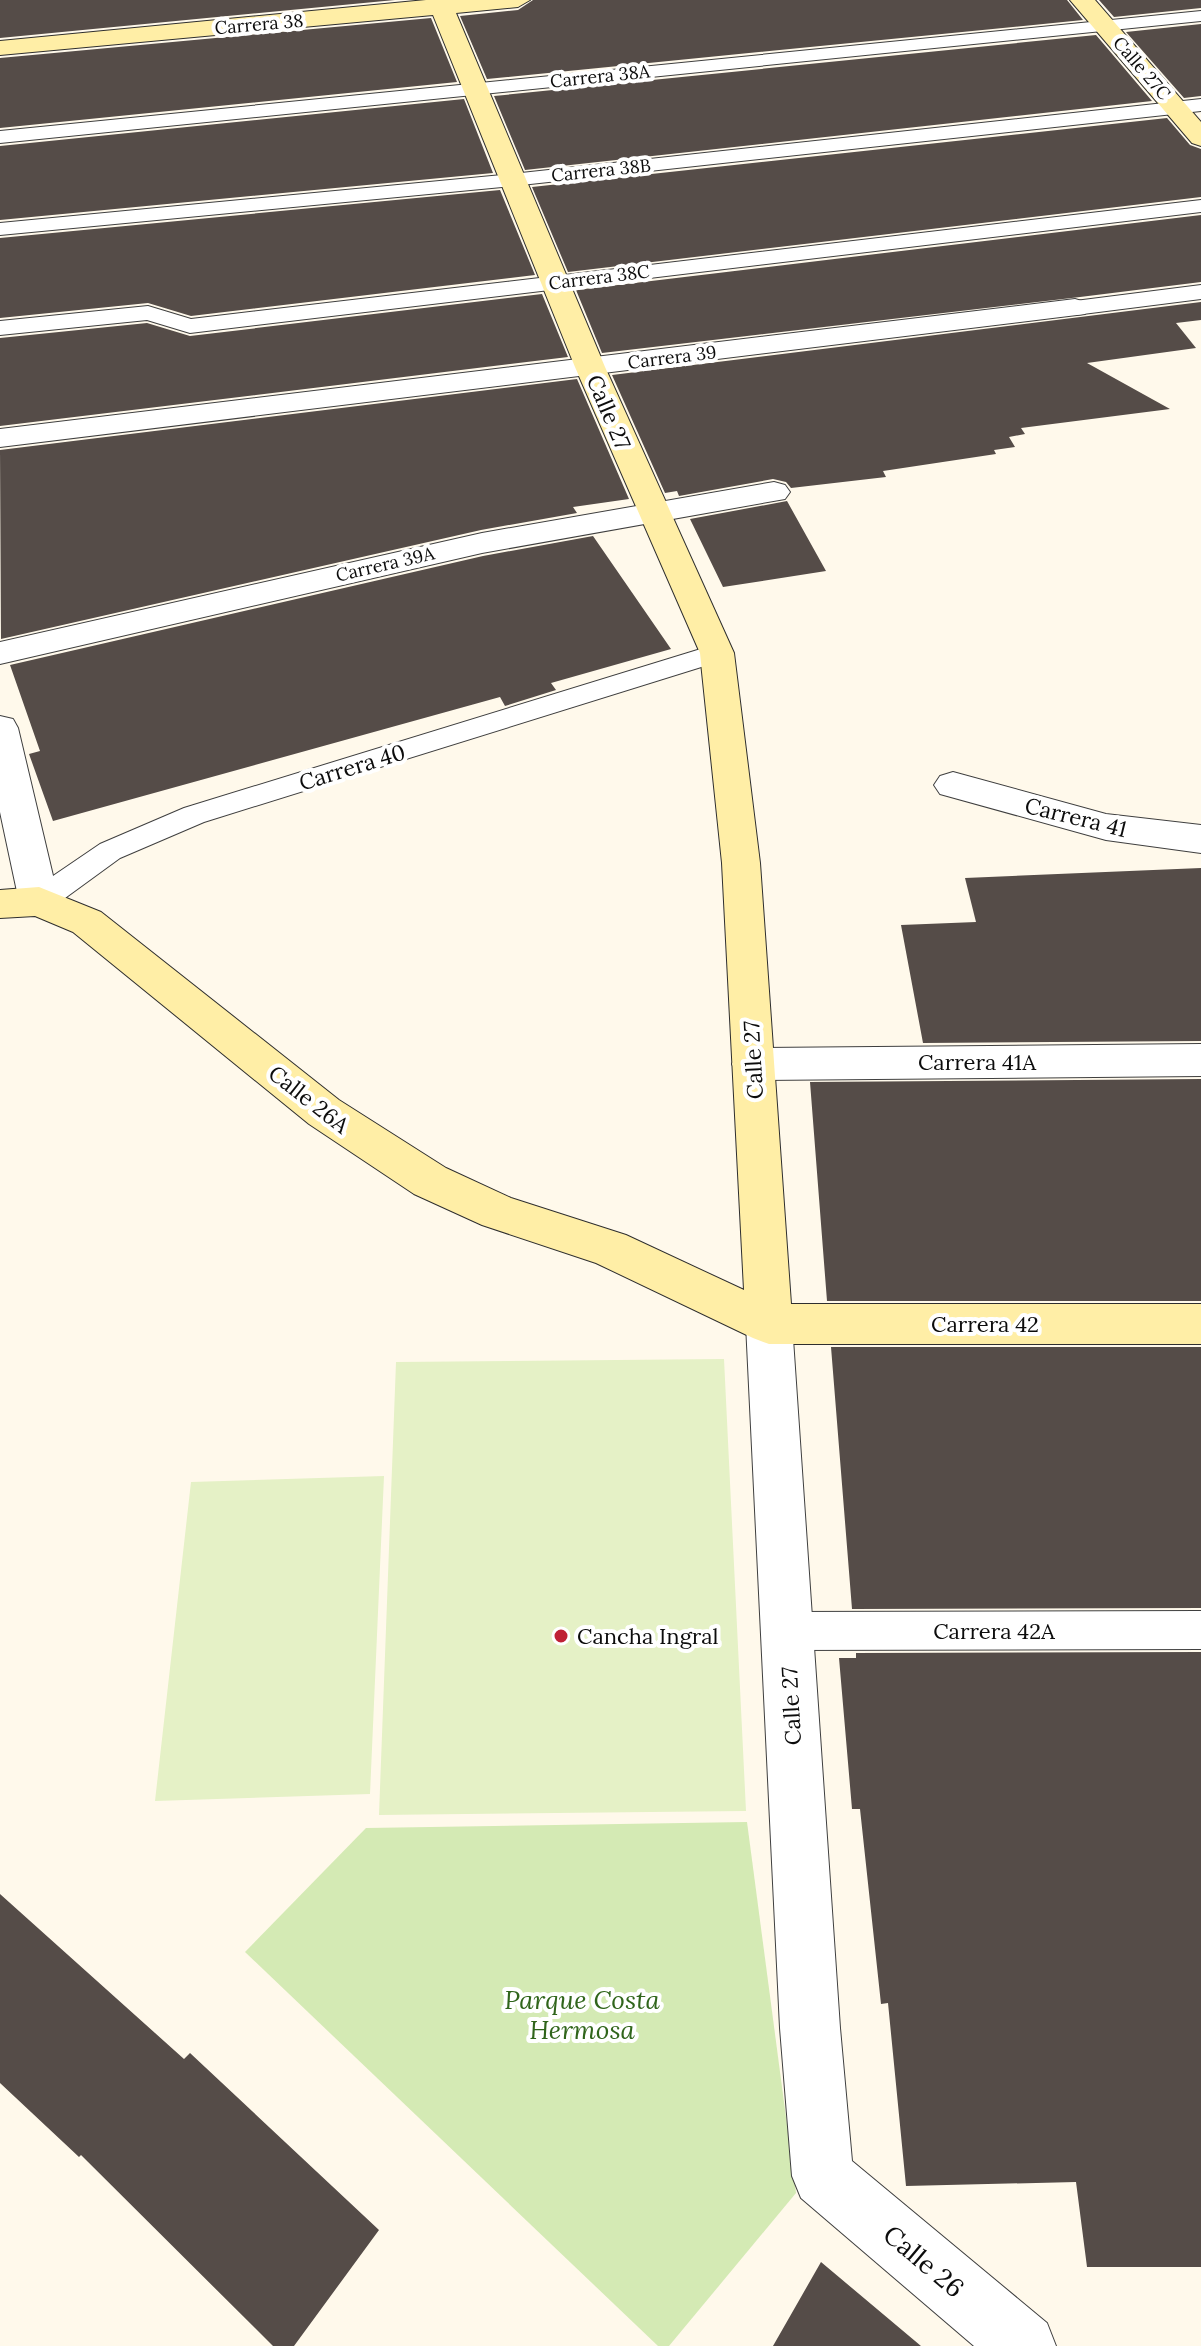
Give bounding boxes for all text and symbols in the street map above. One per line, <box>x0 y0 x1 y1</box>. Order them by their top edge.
street label: Carrera 38 <box>214 9 304 39</box>
street label: Calle 27C <box>1108 32 1176 105</box>
street label: Carrera 38A <box>549 59 652 93</box>
street label: Carrera 38B <box>550 153 652 187</box>
street label: Carrera 38C <box>547 259 651 295</box>
street label: Carrera 39 <box>626 340 718 374</box>
street label: Calle 27 <box>581 370 637 454</box>
street label: Carrera 39A <box>333 541 437 587</box>
street label: Carrera 40 <box>295 738 409 796</box>
street label: Carrera 41 <box>1022 791 1130 843</box>
street label: Calle 27 <box>737 1020 769 1100</box>
street label: Carrera 41A <box>918 1048 1037 1076</box>
street label: Calle 26A <box>263 1059 356 1140</box>
street label: Carrera 42 <box>931 1310 1039 1338</box>
street label: Carrera 42A <box>933 1617 1056 1645</box>
place label: Cancha Ingral <box>577 1622 719 1650</box>
marker: Cancha Ingral <box>552 1627 570 1645</box>
street label: Calle 27 <box>775 1666 807 1746</box>
park label: Parque Costa Hermosa <box>504 1983 660 2046</box>
street label: Calle 26 <box>877 2218 971 2304</box>

